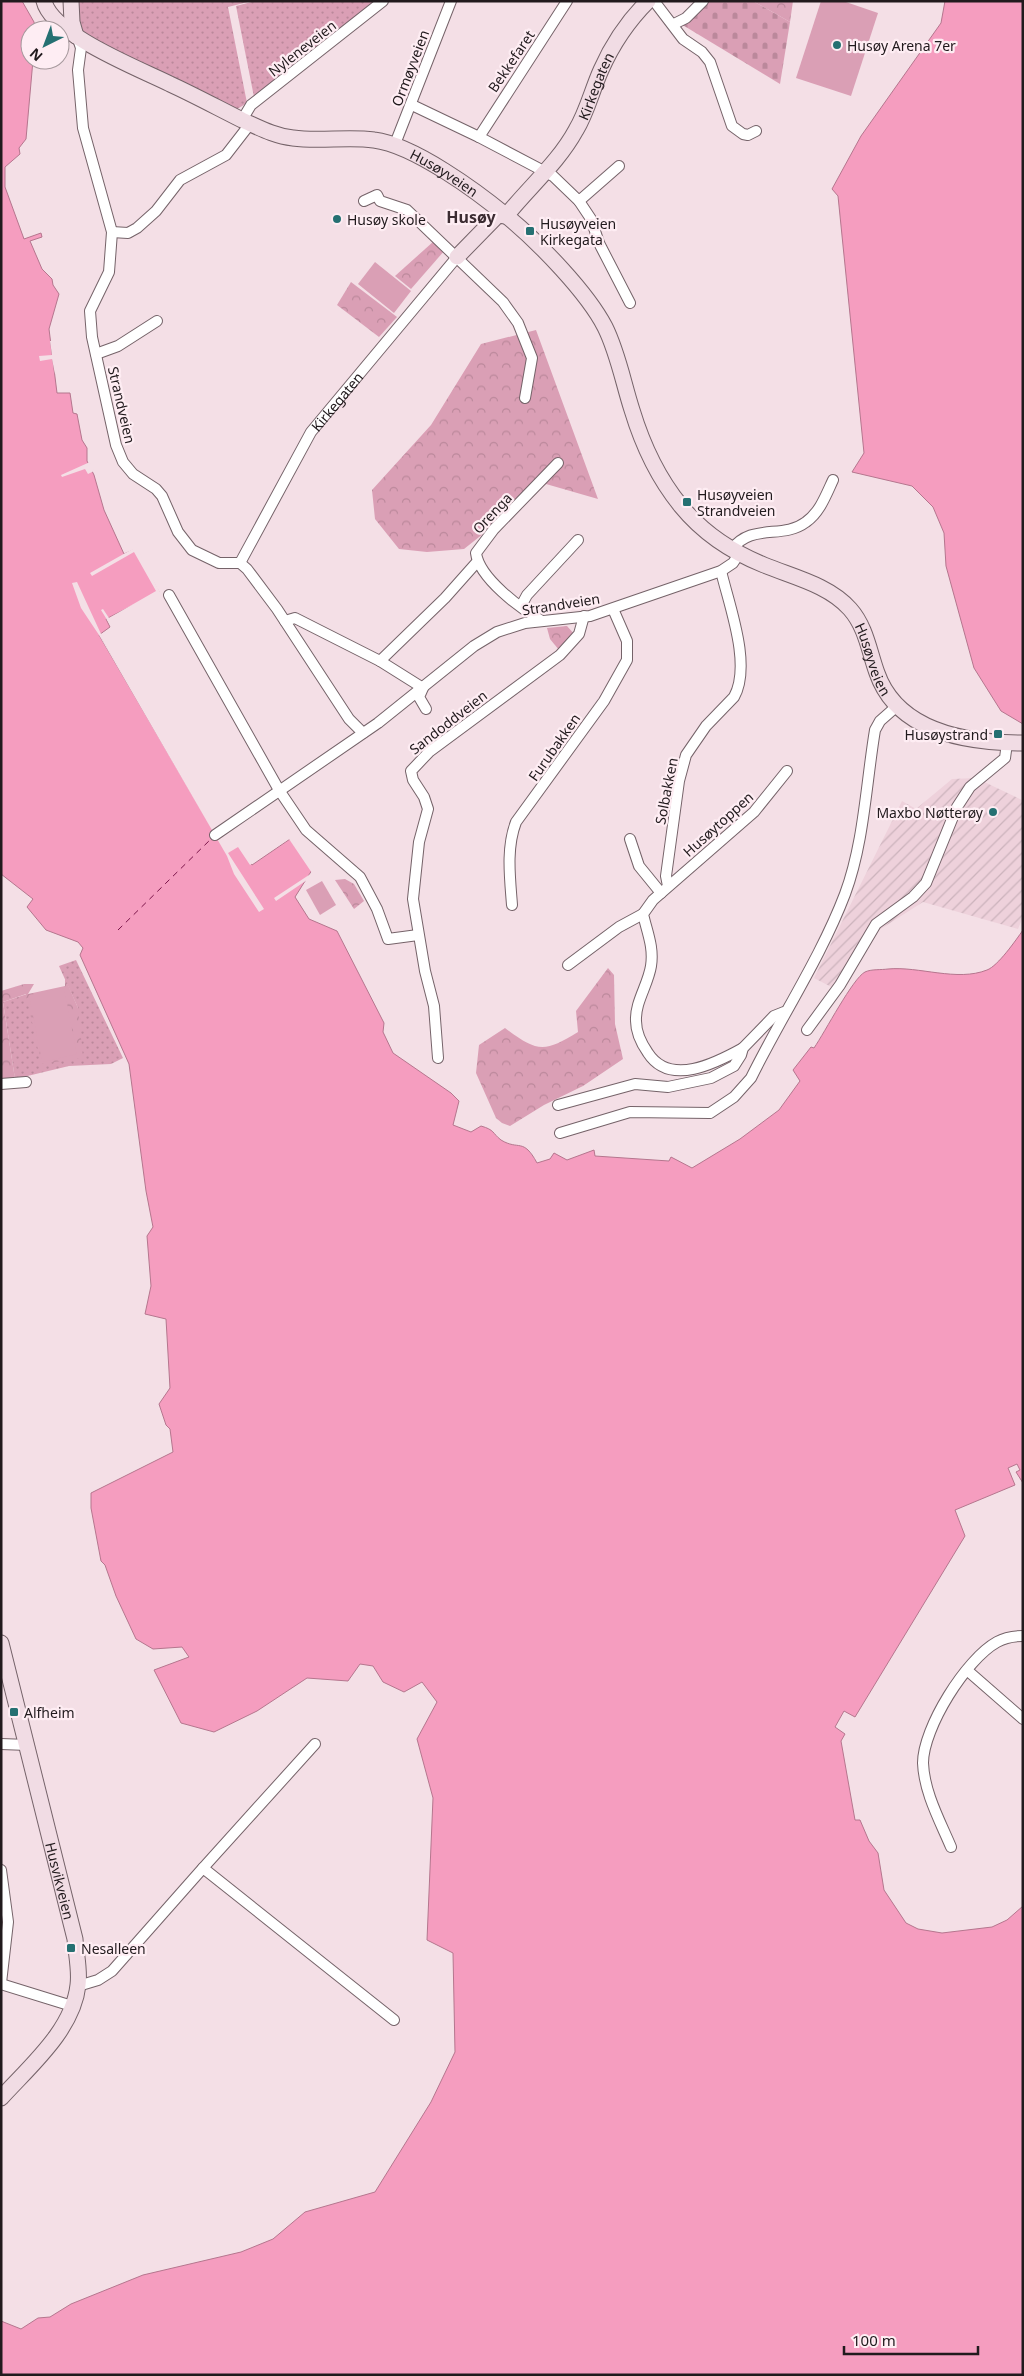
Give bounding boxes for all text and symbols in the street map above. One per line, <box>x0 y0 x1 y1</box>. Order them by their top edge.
street label: Nyleneveien <box>264 16 340 80</box>
north arrow <box>20 20 70 70</box>
street label: Bekkefaret <box>483 26 539 96</box>
street label: Ormøyveien <box>387 27 433 109</box>
place label: Husøy Arena 7er <box>847 36 956 55</box>
marker: Husøy Arena 7er <box>831 39 843 51</box>
text: N <box>25 44 47 66</box>
street label: Kirkegaten <box>573 49 618 123</box>
street label: Husøyveien <box>407 144 482 200</box>
district label: Husøy <box>446 206 497 228</box>
place label: Husøy skole <box>347 210 426 229</box>
marker: Husøy skole <box>331 213 343 225</box>
place label: Husøyveien Kirkegata <box>540 214 616 249</box>
marker: Husøyveien Kirkegata <box>524 225 536 237</box>
street label: Strandveien <box>104 365 140 445</box>
street label: Kirkegaten <box>306 368 367 435</box>
place label: Husøyveien Strandveien <box>697 485 776 520</box>
street label: Orenga <box>468 488 516 538</box>
marker: Husøyveien Strandveien <box>681 496 693 508</box>
street label: Strandveien <box>521 588 601 620</box>
street label: Husøyveien <box>851 619 896 699</box>
street label: Sandoddveien <box>405 686 491 758</box>
street label: Furubakken <box>524 709 584 785</box>
place label: Husøystrand <box>905 725 988 744</box>
marker: Husøystrand <box>992 728 1004 740</box>
street label: Solbakken <box>650 756 682 826</box>
street label: Husøytoppen <box>679 787 757 861</box>
place label: Maxbo Nøtterøy <box>876 803 984 822</box>
marker: Maxbo Nøtterøy <box>987 806 999 818</box>
place label: Alfheim <box>24 1703 75 1722</box>
marker: Alfheim <box>8 1706 20 1718</box>
street label: Husvikveien <box>42 1840 79 1921</box>
place label: Nesalleen <box>81 1939 146 1958</box>
marker: Nesalleen <box>65 1942 77 1954</box>
scale bar <box>844 2324 978 2356</box>
text: 100 m <box>852 2330 896 2350</box>

